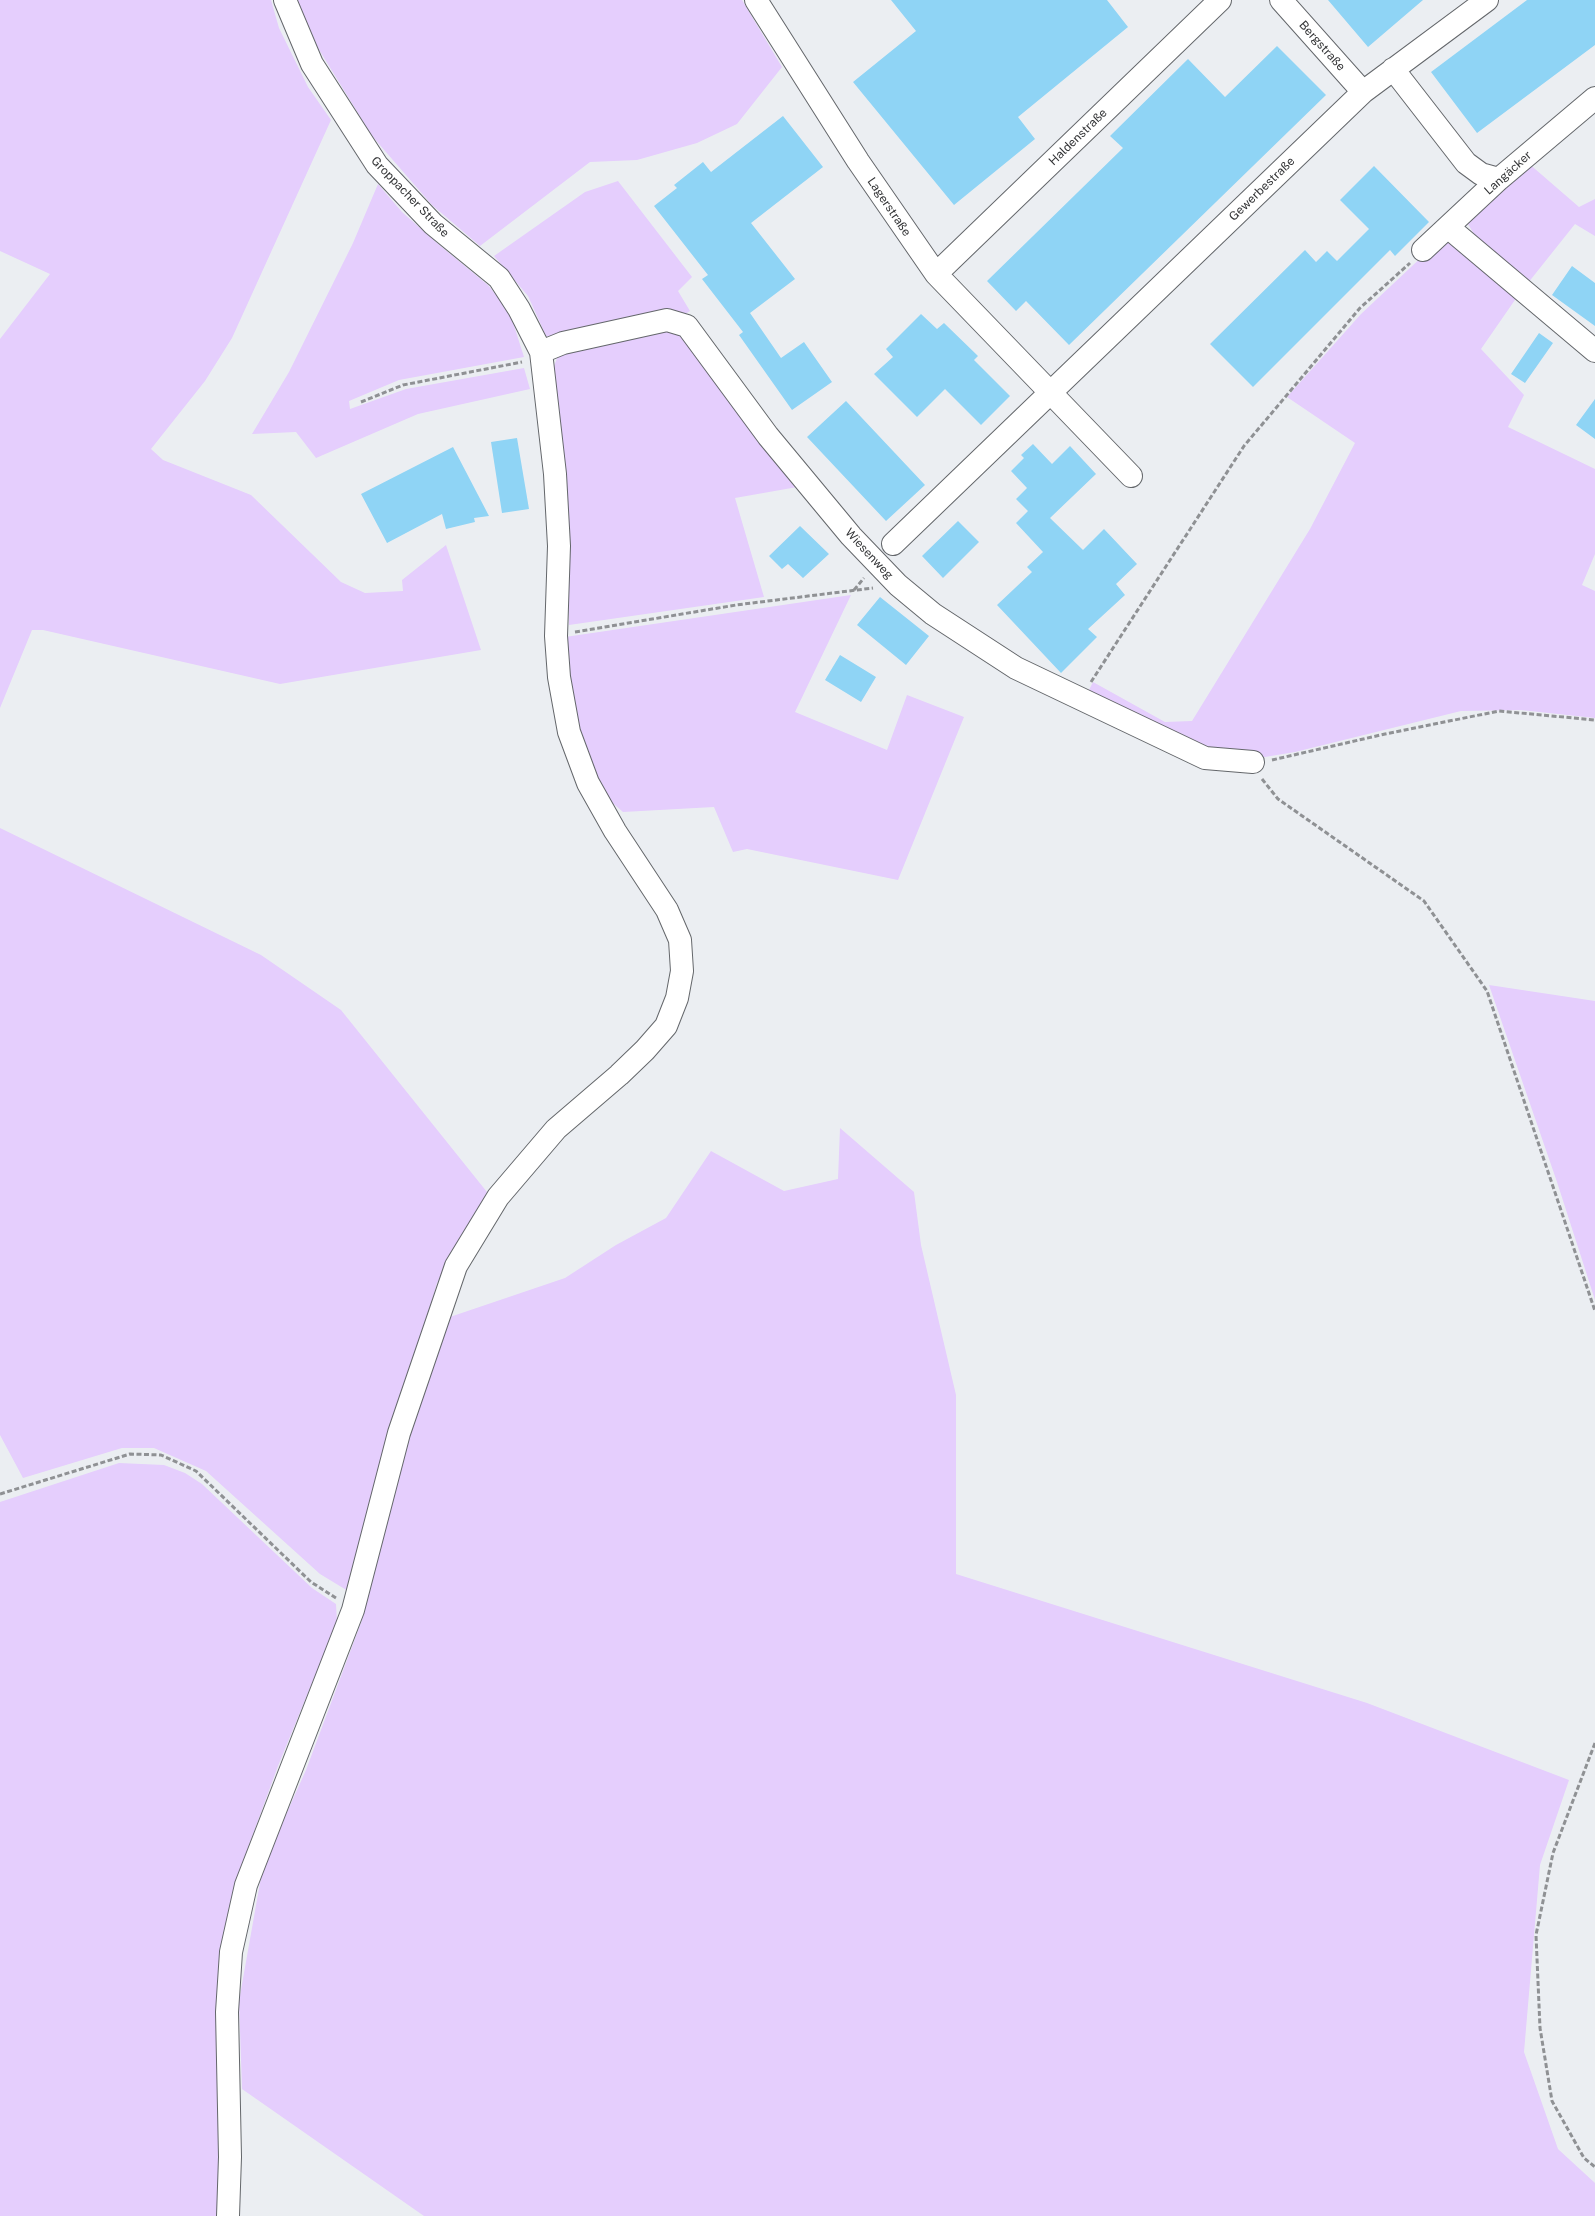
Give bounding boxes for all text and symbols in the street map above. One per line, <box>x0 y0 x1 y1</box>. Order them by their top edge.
street label: Bergstraße <box>1296 18 1348 74</box>
street label: Haldenstraße <box>1046 106 1110 168</box>
street label: Langäcker <box>1481 148 1535 198</box>
street label: Groppacher Straße <box>368 154 452 240</box>
street label: Gewerbestraße <box>1226 154 1298 224</box>
street label: Lagerstraße <box>864 175 914 239</box>
street label: Wiesenweg <box>842 526 896 582</box>

